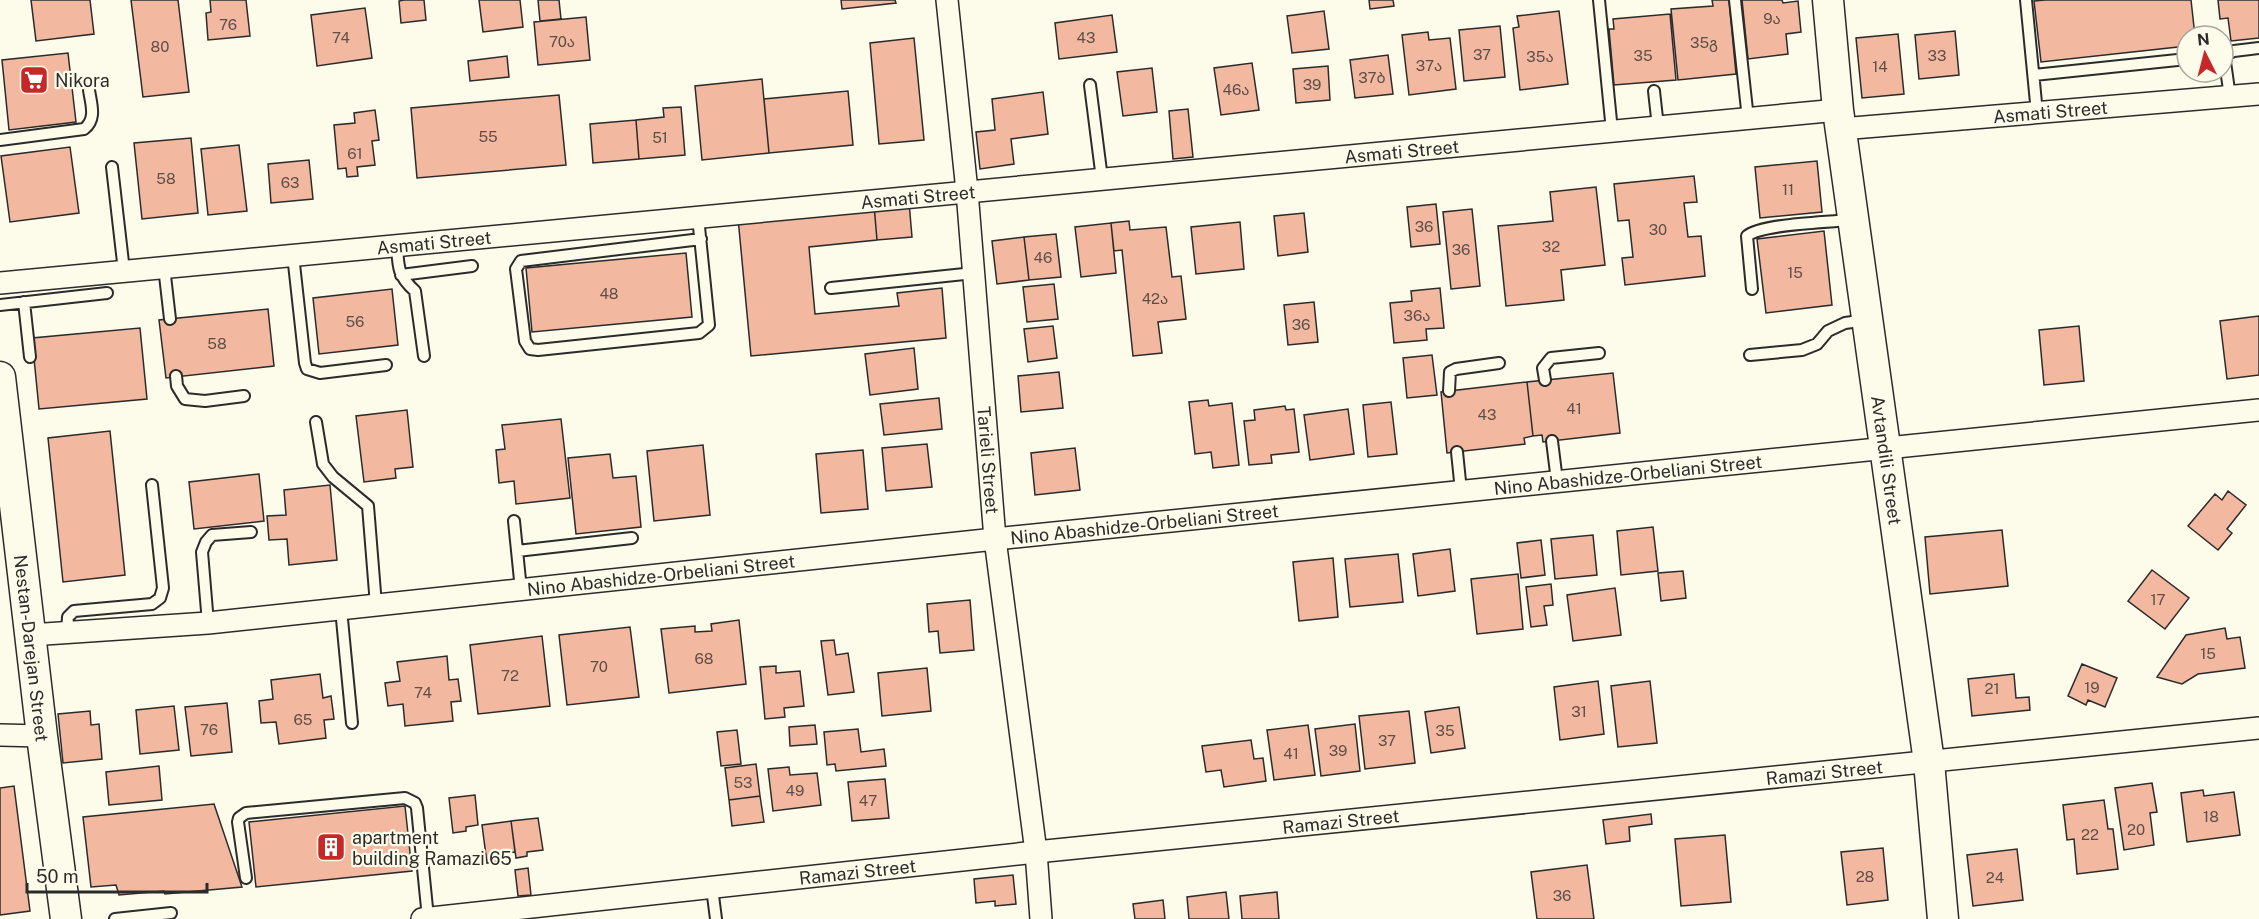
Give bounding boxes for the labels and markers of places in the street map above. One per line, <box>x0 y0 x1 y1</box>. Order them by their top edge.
supermarket icon: Nikora <box>18 64 50 96</box>
place label: Nikora <box>55 70 110 91</box>
place label: apartment building Ramazi 65 <box>352 827 512 869</box>
building icon: apartment building Ramazi 65 <box>315 831 347 863</box>

